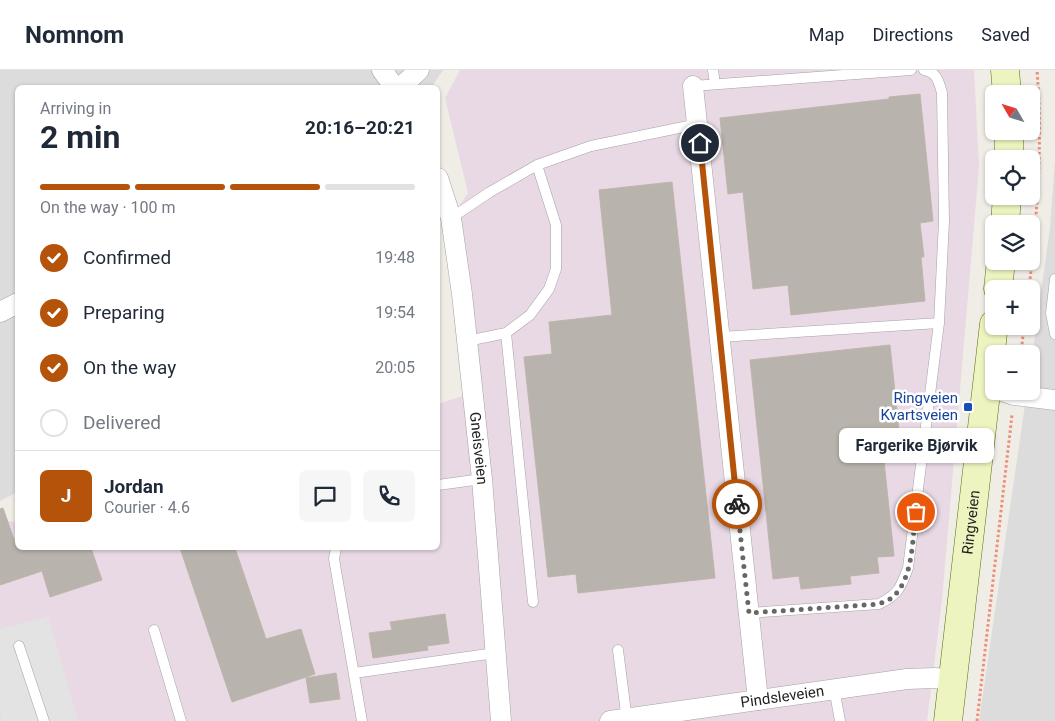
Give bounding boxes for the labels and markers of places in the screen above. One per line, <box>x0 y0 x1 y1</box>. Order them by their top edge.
pin <box>679 122 721 164</box>
place label: Ringveien Kvartsveien <box>880 389 958 424</box>
marker: Ringveien Kvartsveien <box>962 401 974 413</box>
callout: Fargerike Bjørvik <box>838 427 994 462</box>
pin <box>895 491 937 533</box>

